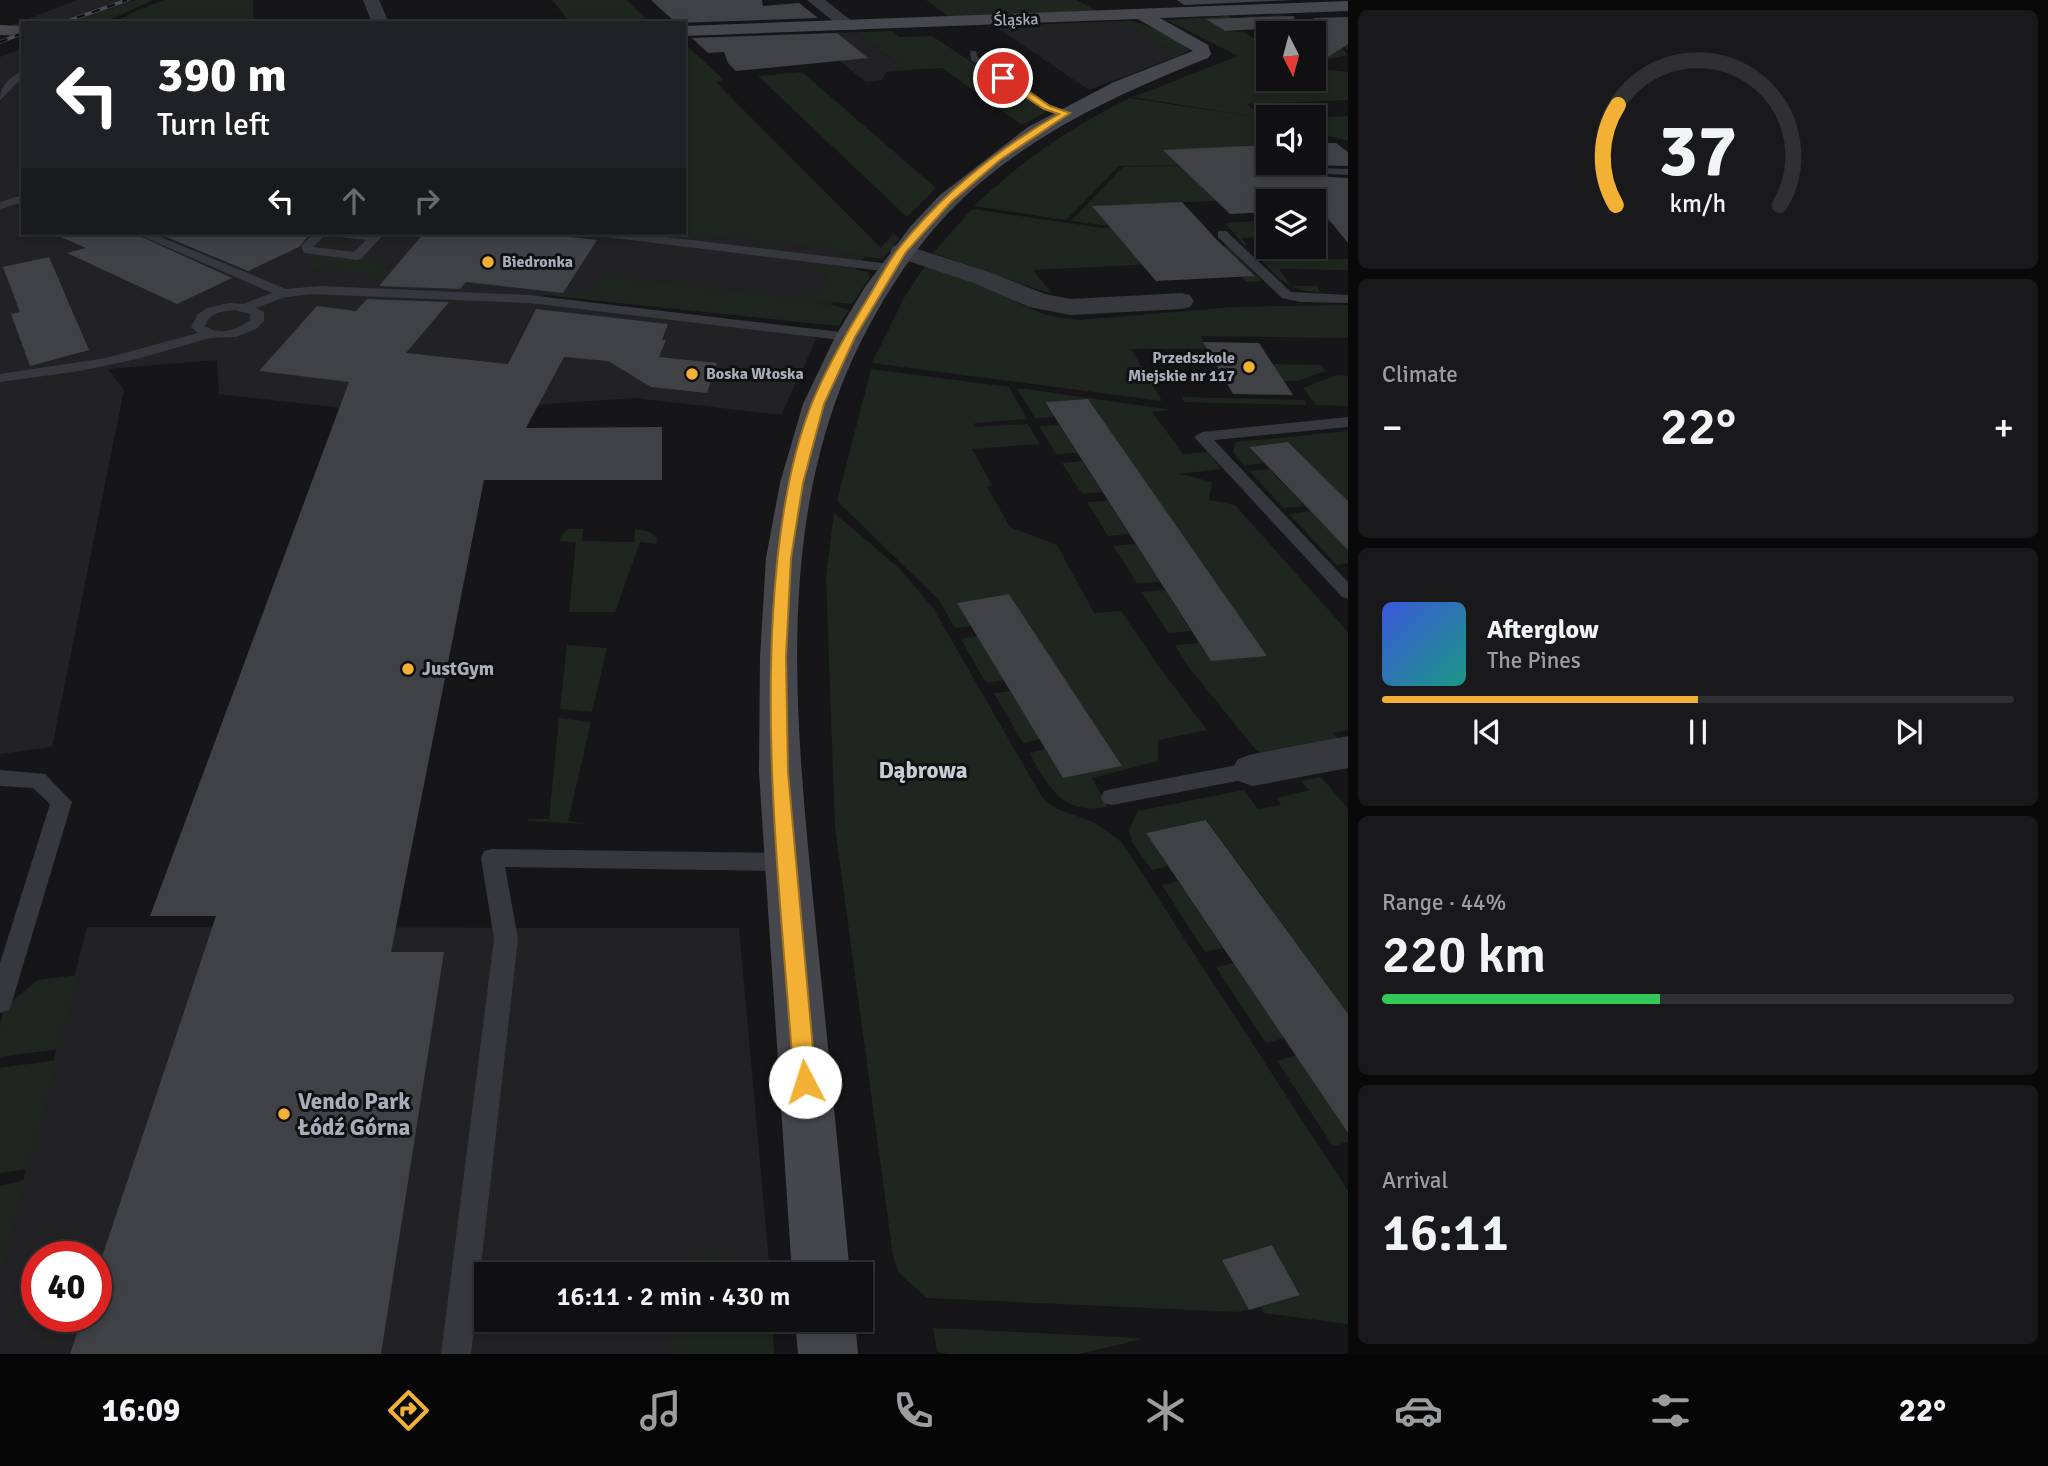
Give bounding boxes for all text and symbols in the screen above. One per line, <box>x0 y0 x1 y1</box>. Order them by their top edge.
street label: Śląska <box>993 9 1039 31</box>
north arrow <box>1256 21 1326 91</box>
map controls <box>1256 21 1326 259</box>
text: 390 m <box>157 45 287 105</box>
pin <box>973 48 1033 108</box>
icon: left <box>42 49 133 140</box>
icon: arrive <box>984 59 1022 97</box>
text: Turn left <box>157 105 270 144</box>
button: sound <box>1256 105 1326 175</box>
text: 37 <box>1659 108 1737 197</box>
icon: left <box>262 182 300 220</box>
icon: ahead <box>335 182 373 220</box>
icon: right <box>408 182 446 220</box>
text: km/h <box>1670 188 1726 219</box>
button: layers <box>1256 189 1326 259</box>
place label: Biedronka <box>502 252 573 272</box>
marker: Biedronka <box>480 254 496 270</box>
place label: Przedszkole Miejskie nr 117 <box>1128 348 1235 386</box>
marker: Przedszkole Miejskie nr 117 <box>1241 359 1257 375</box>
text: Climate <box>1382 360 1458 389</box>
place label: Boska Włoska <box>706 364 804 384</box>
marker: Boska Włoska <box>684 366 700 382</box>
text: 22° <box>1660 395 1736 459</box>
text: − <box>1382 404 1403 451</box>
text: + <box>1993 404 2014 451</box>
text: Afterglow <box>1487 614 1599 646</box>
text: The Pines <box>1487 646 1581 675</box>
place label: JustGym <box>422 657 494 681</box>
marker: JustGym <box>400 661 416 677</box>
icon: previous <box>1468 713 1506 751</box>
icon: pause <box>1679 713 1717 751</box>
icon: next <box>1890 713 1928 751</box>
district label: Dąbrowa <box>878 756 968 785</box>
text: Range · 44% <box>1382 888 1506 917</box>
text: 220 km <box>1382 923 1546 987</box>
position arrow <box>768 1045 842 1119</box>
place label: Vendo Park Łódź Górna <box>297 1087 411 1142</box>
marker: Vendo Park Łódź Górna <box>276 1106 292 1122</box>
text: Arrival <box>1382 1166 1448 1195</box>
text: 16:11 <box>1382 1201 1509 1265</box>
speed limit sign: 40 <box>21 1241 112 1332</box>
text: 16:11 · 2 min · 430 m <box>557 1281 790 1313</box>
icon: directions <box>384 1386 433 1435</box>
icon: music <box>636 1386 685 1435</box>
icon: phone <box>889 1386 938 1435</box>
icon: climate <box>1141 1386 1190 1435</box>
icon: car <box>1394 1386 1443 1435</box>
icon: filters <box>1646 1386 1695 1435</box>
text: 16:09 <box>102 1391 180 1430</box>
text: 22° <box>1899 1391 1946 1430</box>

